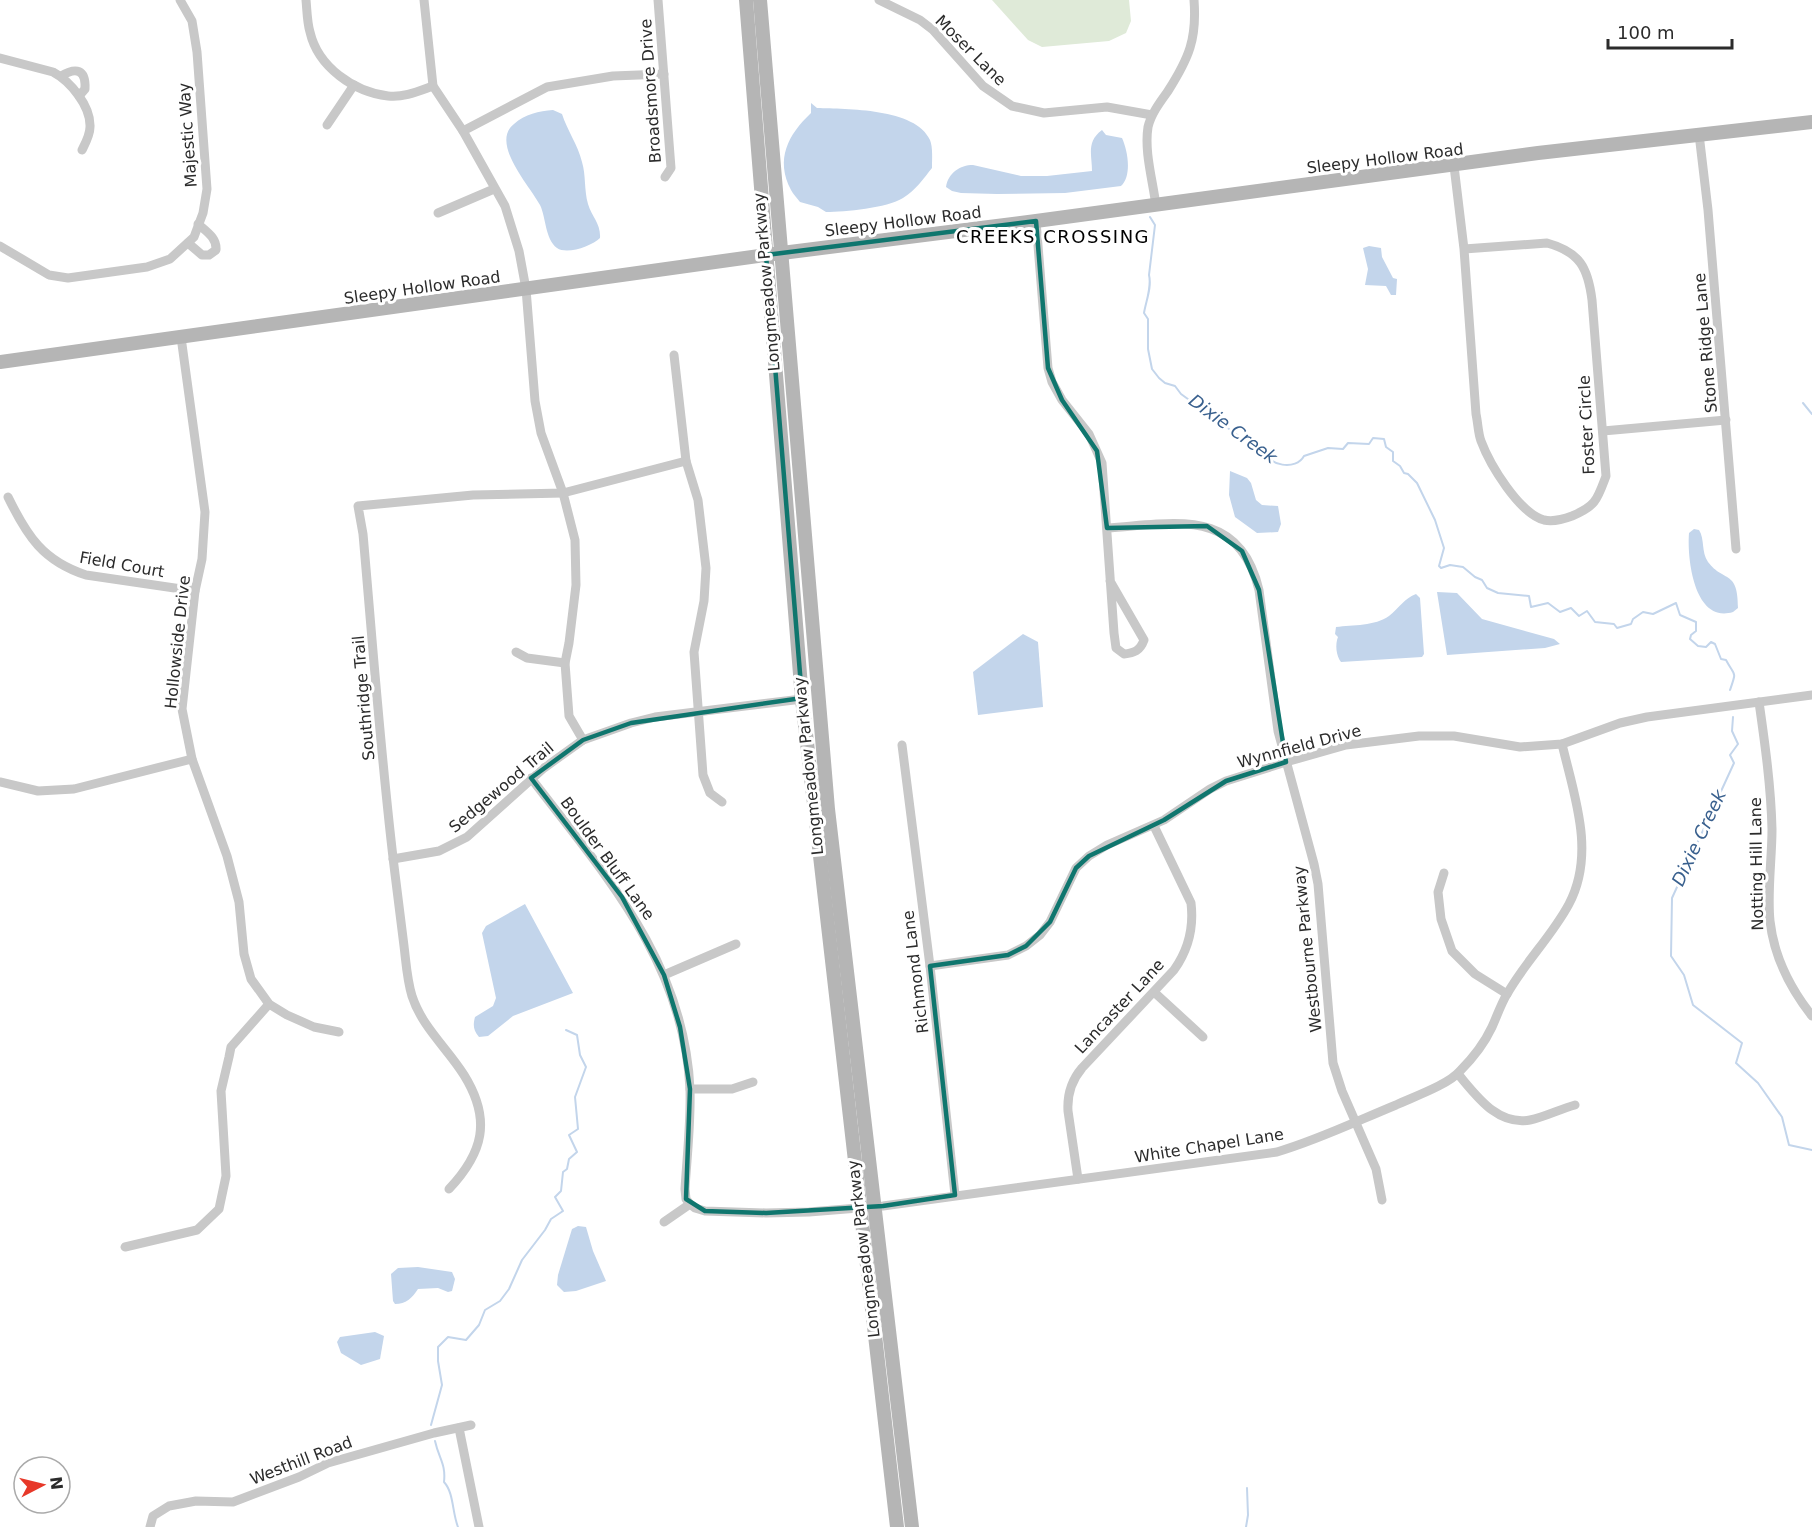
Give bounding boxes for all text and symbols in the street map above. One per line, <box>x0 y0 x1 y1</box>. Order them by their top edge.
street label: Moser Lane <box>931 11 1010 90</box>
scale bar <box>1608 12 1732 50</box>
street label: Broadsmore Drive <box>636 18 665 164</box>
text: 100 m <box>1617 22 1675 43</box>
street label: Majestic Way <box>174 82 201 188</box>
street label: Sleepy Hollow Road <box>1306 139 1465 178</box>
street label: Longmeadow Parkway <box>749 192 784 372</box>
street label: Sleepy Hollow Road <box>824 202 983 241</box>
district label: CREEKS CROSSING <box>956 226 1150 247</box>
street label: Sleepy Hollow Road <box>343 267 502 308</box>
street label: Stone Ridge Lane <box>1690 272 1721 414</box>
street label: Foster Circle <box>1574 375 1599 475</box>
water label: Dixie Creek <box>1185 390 1283 469</box>
street label: Field Court <box>78 548 166 581</box>
street label: Hollowside Drive <box>161 574 194 710</box>
street label: Southridge Trail <box>349 635 378 761</box>
street label: Longmeadow Parkway <box>790 676 827 856</box>
street label: Wynnfield Drive <box>1235 721 1363 772</box>
street label: Sedgewood Trail <box>445 738 558 837</box>
water label: Dixie Creek <box>1667 785 1731 889</box>
street label: Boulder Bluff Lane <box>557 793 659 923</box>
street label: Notting Hill Lane <box>1746 797 1767 931</box>
street label: Westbourne Parkway <box>1289 865 1326 1033</box>
street label: Richmond Lane <box>899 909 932 1035</box>
street label: Lancaster Lane <box>1071 955 1168 1058</box>
street label: White Chapel Lane <box>1133 1124 1285 1167</box>
street label: Longmeadow Parkway <box>843 1159 884 1339</box>
street label: Westhill Road <box>247 1432 355 1489</box>
north arrow <box>12 1455 72 1515</box>
text: N <box>46 1475 67 1491</box>

